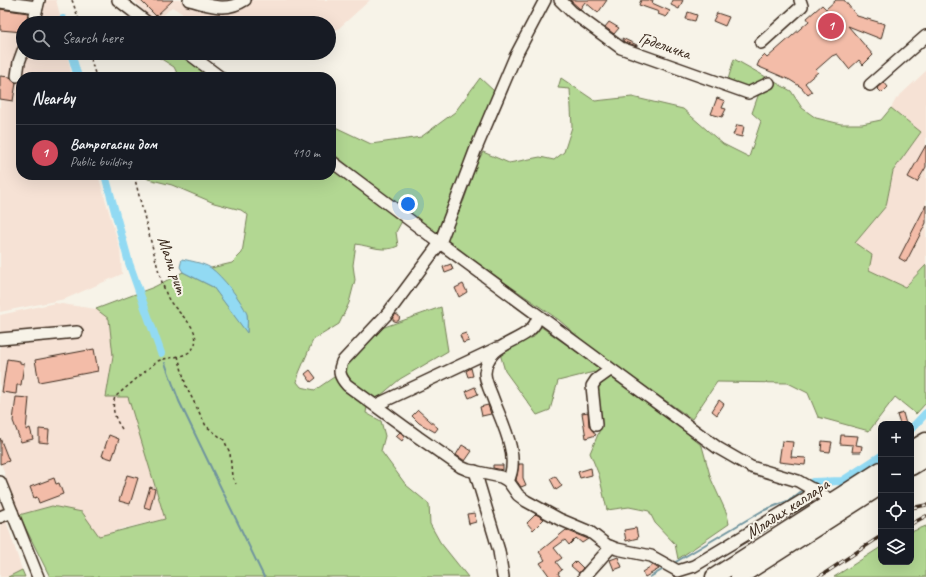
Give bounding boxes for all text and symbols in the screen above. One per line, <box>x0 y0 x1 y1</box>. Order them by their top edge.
pin: 1 <box>818 11 844 41</box>
search box <box>16 16 336 60</box>
icon: search <box>30 27 52 49</box>
street label: Грделичка <box>636 27 695 65</box>
text: Search here <box>62 29 123 48</box>
text: Nearby <box>32 88 75 109</box>
text: Ватрогасни дом <box>70 135 157 154</box>
text: 1 <box>42 145 48 161</box>
text: 410 m <box>292 145 320 161</box>
text: Public building <box>70 154 132 170</box>
your location <box>398 194 418 214</box>
street label: Мали рит <box>153 233 192 297</box>
map controls <box>878 421 914 565</box>
button: + <box>878 421 914 457</box>
button: − <box>878 457 914 493</box>
street label: Младих каплара <box>742 473 834 543</box>
button: locate <box>878 493 914 529</box>
button: layers <box>878 529 914 565</box>

